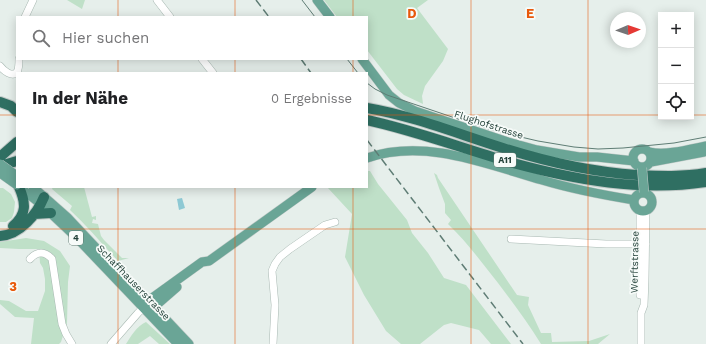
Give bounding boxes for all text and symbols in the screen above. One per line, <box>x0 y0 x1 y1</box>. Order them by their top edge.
text: D <box>407 6 417 21</box>
text: E <box>526 6 534 21</box>
north arrow <box>610 12 646 48</box>
map controls <box>658 12 694 120</box>
button: + <box>658 12 694 48</box>
search box <box>16 16 368 60</box>
icon: search <box>30 27 52 49</box>
text: Hier suchen <box>62 29 149 47</box>
button: − <box>658 48 694 84</box>
button: locate <box>658 84 694 120</box>
text: In der Nähe <box>32 88 128 108</box>
text: 0 Ergebnisse <box>271 91 352 106</box>
street label: Flughofstrasse <box>453 108 525 141</box>
road number: A11 <box>494 153 516 167</box>
road number: 4 <box>69 231 83 245</box>
street label: Werftstrasse <box>628 231 641 293</box>
street label: Schaffhauserstrasse <box>95 243 172 322</box>
text: 3 <box>9 279 17 294</box>

